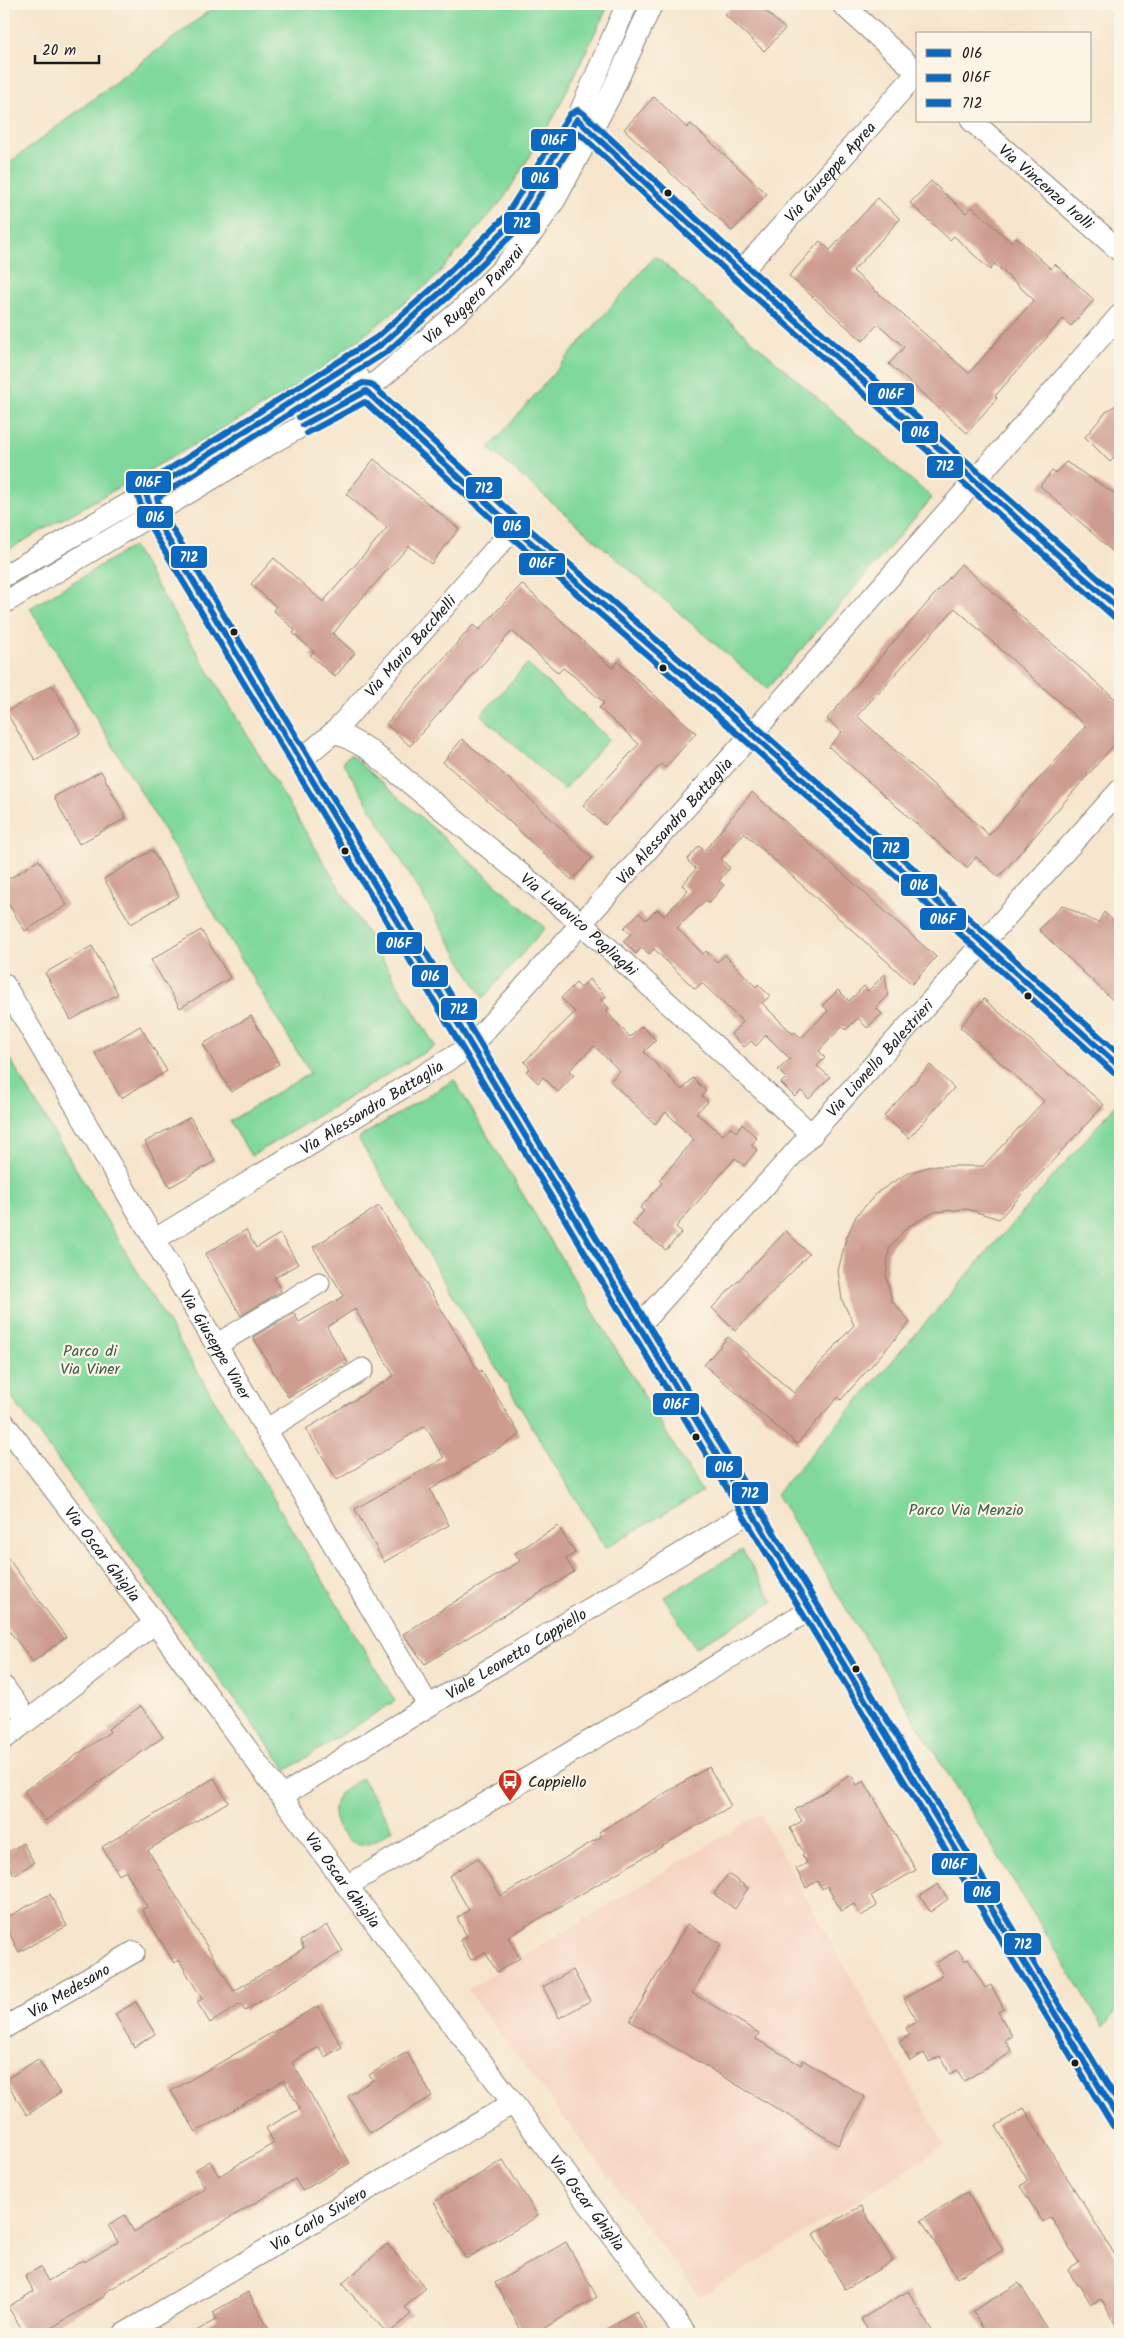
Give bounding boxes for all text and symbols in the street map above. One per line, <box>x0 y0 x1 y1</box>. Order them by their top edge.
scale bar <box>35 32 99 64</box>
legend <box>916 32 1092 122</box>
text: 20 m <box>42 39 76 63</box>
text: 016 <box>962 42 983 66</box>
text: 016F <box>962 66 992 90</box>
text: 712 <box>962 92 982 116</box>
street label: Via Giuseppe Aprea <box>779 116 883 229</box>
line badge: 016F <box>530 128 577 152</box>
text: 016F <box>541 130 569 152</box>
street label: Via Vincenzo Irolli <box>992 139 1100 237</box>
line badge: 016 <box>521 166 559 190</box>
text: 016 <box>531 168 550 190</box>
unlabelled marker <box>663 188 673 198</box>
line badge: 712 <box>503 211 541 235</box>
text: 712 <box>513 213 532 235</box>
street label: Via Ruggero Panerai <box>418 239 532 351</box>
line badge: 016F <box>867 382 915 406</box>
text: 016F <box>878 384 906 406</box>
line badge: 016 <box>901 420 939 444</box>
text: 016 <box>911 422 930 444</box>
line badge: 712 <box>926 455 964 479</box>
text: 712 <box>936 456 955 478</box>
line badge: 016F <box>125 470 172 494</box>
text: 016F <box>135 472 163 494</box>
line badge: 712 <box>465 476 503 500</box>
text: 712 <box>475 478 494 500</box>
line badge: 016 <box>136 505 174 529</box>
text: 016 <box>146 507 165 529</box>
line badge: 016 <box>493 515 531 539</box>
text: 016 <box>503 516 522 538</box>
line badge: 712 <box>170 545 208 569</box>
text: 712 <box>180 547 199 569</box>
line badge: 016F <box>518 552 566 576</box>
text: 016F <box>529 553 557 575</box>
street label: Via Mario Bacchelli <box>359 590 464 703</box>
unlabelled marker <box>229 627 239 637</box>
unlabelled marker <box>658 663 668 673</box>
street label: Via Alessandro Battaglia <box>611 752 739 891</box>
line badge: 712 <box>872 836 910 860</box>
text: 712 <box>882 838 901 860</box>
unlabelled marker <box>340 846 350 856</box>
street label: Via Ludovico Pogliaghi <box>514 867 643 984</box>
line badge: 016 <box>900 873 938 897</box>
text: 016 <box>910 875 929 897</box>
line badge: 016F <box>919 907 967 931</box>
text: 016F <box>930 909 958 931</box>
line badge: 016F <box>376 931 423 955</box>
text: 016F <box>386 933 414 955</box>
line badge: 016 <box>411 964 449 988</box>
text: 016 <box>421 966 440 988</box>
unlabelled marker <box>1023 991 1033 1001</box>
street label: Via Lionello Balestrieri <box>821 994 941 1123</box>
line badge: 712 <box>440 997 478 1021</box>
text: 712 <box>450 999 469 1021</box>
street label: Via Alessandro Battaglia <box>296 1055 449 1162</box>
street label: Via Giuseppe Viner <box>172 1285 258 1406</box>
park label: Parco di Via Viner <box>60 1339 121 1382</box>
line badge: 016F <box>652 1392 700 1416</box>
text: 016F <box>663 1394 691 1416</box>
unlabelled marker <box>691 1432 701 1442</box>
line badge: 016 <box>705 1455 743 1479</box>
text: 016 <box>715 1457 734 1479</box>
line badge: 712 <box>731 1481 769 1505</box>
text: 712 <box>741 1483 760 1505</box>
park label: Parco Via Menzio <box>909 1498 1023 1523</box>
street label: Via Oscar Ghiglia <box>57 1502 146 1608</box>
street label: Viale Leonetto Cappiello <box>441 1602 592 1707</box>
unlabelled marker <box>851 1664 861 1674</box>
bus stop icon: Cappiello <box>497 1768 523 1802</box>
place label: Cappiello <box>528 1770 586 1795</box>
street label: Via Oscar Ghiglia <box>298 1828 386 1934</box>
line badge: 016F <box>931 1852 978 1876</box>
text: 016F <box>941 1854 969 1876</box>
line badge: 016 <box>963 1880 1001 1904</box>
text: 016 <box>973 1882 992 1904</box>
line badge: 712 <box>1003 1932 1042 1956</box>
text: 712 <box>1014 1934 1033 1956</box>
street label: Via Medesano <box>24 1958 115 2025</box>
unlabelled marker <box>1070 2058 1080 2068</box>
street label: Via Oscar Ghiglia <box>542 2150 631 2257</box>
street label: Via Carlo Siviero <box>266 2181 372 2258</box>

